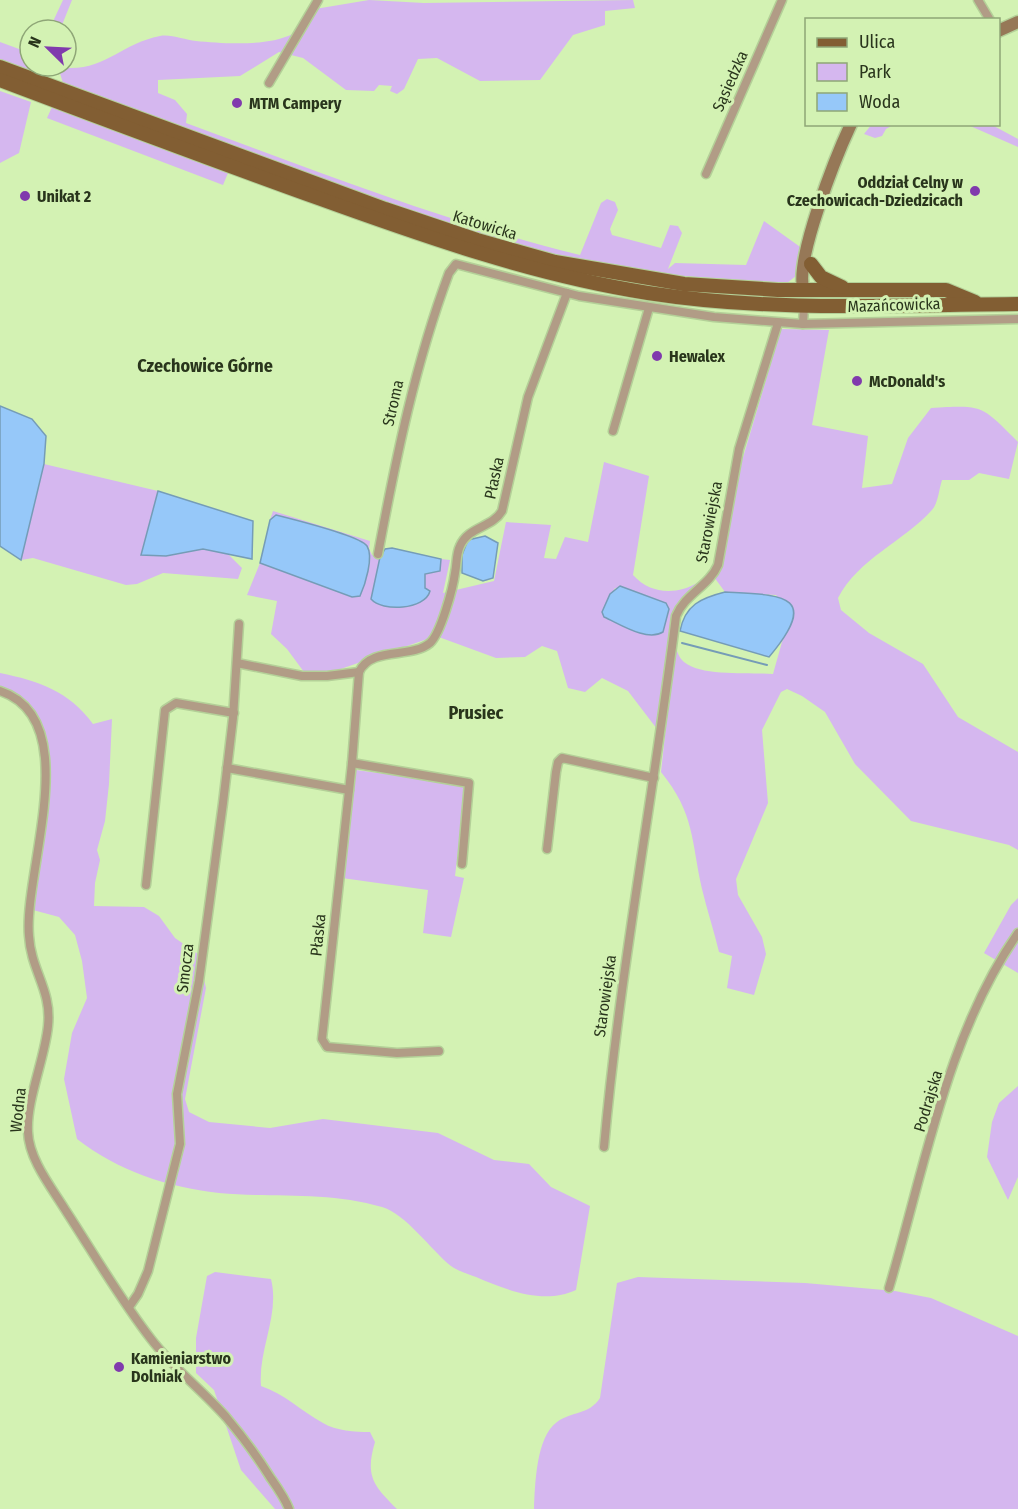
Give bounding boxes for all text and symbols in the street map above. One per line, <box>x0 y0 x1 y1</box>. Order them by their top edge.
north arrow <box>18 18 78 78</box>
legend <box>805 18 1000 126</box>
text: Ulica <box>859 31 895 53</box>
text: N <box>24 34 45 50</box>
street label: Sąsiedzka <box>708 48 753 115</box>
text: Park <box>859 61 892 83</box>
text: Woda <box>859 91 900 113</box>
place label: MTM Campery <box>249 94 342 113</box>
marker: MTM Campery <box>230 96 244 110</box>
place label: Oddział Celny w Czechowicach-Dziedzicach <box>787 173 963 210</box>
marker: Oddział Celny w Czechowicach-Dziedzicach <box>968 184 982 198</box>
place label: Unikat 2 <box>37 187 92 206</box>
marker: Unikat 2 <box>18 189 32 203</box>
street label: Katowicka <box>451 206 519 244</box>
street label: Mazańcowicka <box>847 294 941 316</box>
place label: Hewalex <box>669 347 725 366</box>
marker: Hewalex <box>650 349 664 363</box>
district label: Czechowice Górne <box>137 355 273 377</box>
place label: McDonald's <box>869 372 945 391</box>
marker: McDonald's <box>850 374 864 388</box>
street label: Stroma <box>378 378 408 428</box>
street label: Płaska <box>480 455 508 501</box>
street label: Starowiejska <box>692 479 726 564</box>
district label: Prusiec <box>449 702 504 724</box>
street label: Płaska <box>306 913 330 957</box>
street label: Smocza <box>173 942 197 994</box>
street label: Starowiejska <box>590 954 620 1038</box>
street label: Podrajska <box>910 1068 946 1134</box>
street label: Wodna <box>6 1086 30 1133</box>
place label: Kamieniarstwo Dolniak <box>131 1349 231 1386</box>
marker: Kamieniarstwo Dolniak <box>112 1360 126 1374</box>

